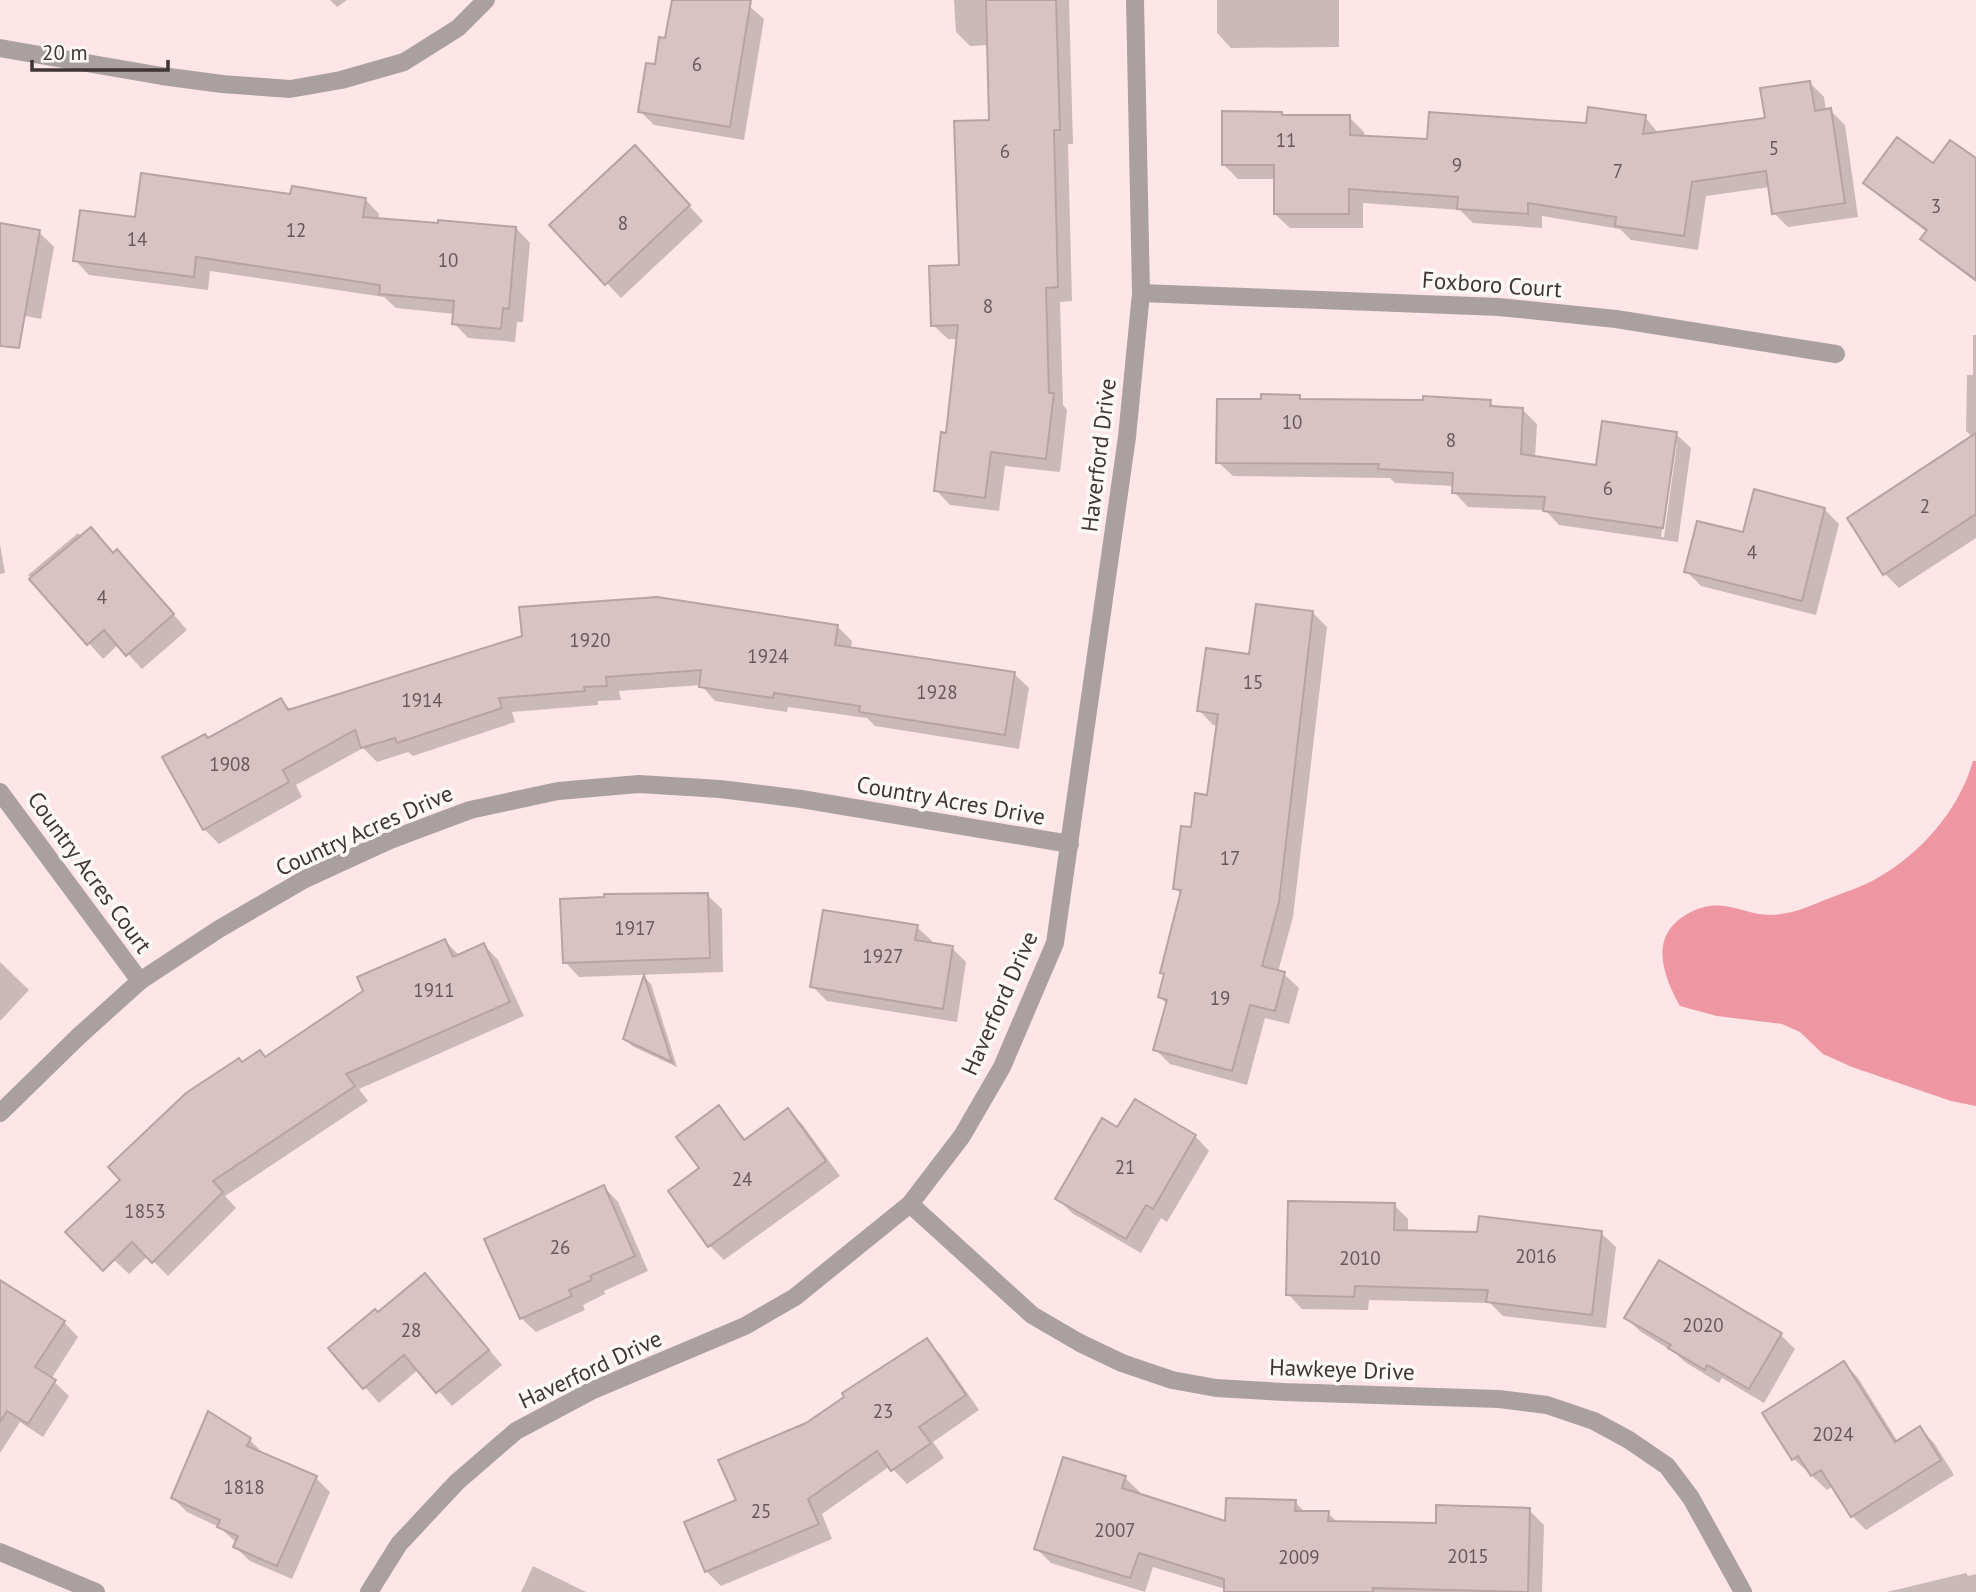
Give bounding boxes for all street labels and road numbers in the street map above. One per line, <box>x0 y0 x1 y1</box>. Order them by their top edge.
street label: Foxboro Court <box>1421 265 1563 303</box>
street label: Haverford Drive <box>1074 377 1122 533</box>
street label: Country Acres Drive <box>854 769 1048 831</box>
street label: Country Acres Drive <box>271 778 457 882</box>
street label: Country Acres Court <box>22 786 159 959</box>
street label: Haverford Drive <box>954 927 1044 1079</box>
street label: Haverford Drive <box>514 1323 666 1415</box>
street label: Hawkeye Drive <box>1269 1352 1415 1386</box>

